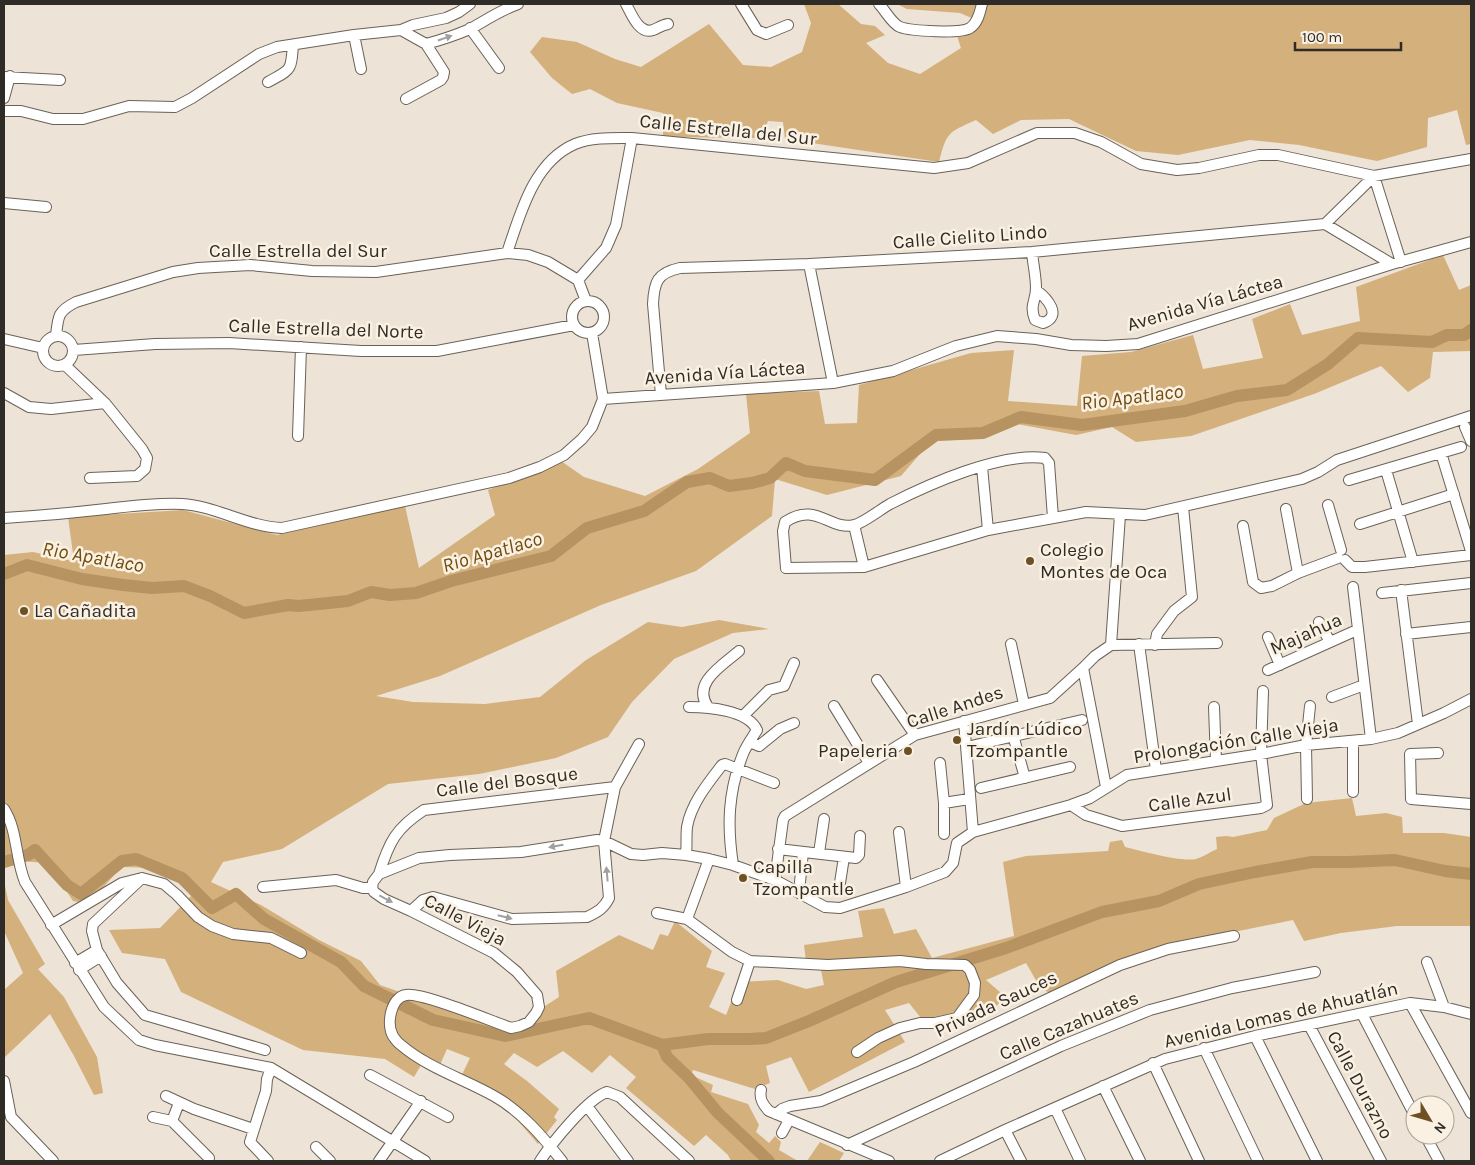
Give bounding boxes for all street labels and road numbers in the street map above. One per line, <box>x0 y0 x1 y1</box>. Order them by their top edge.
street label: Calle Estrella del Sur <box>638 110 818 150</box>
street label: Calle Cielito Lindo <box>892 221 1048 253</box>
street label: Calle Estrella del Sur <box>209 240 387 262</box>
street label: Avenida Vía Láctea <box>1125 270 1285 336</box>
street label: Calle Estrella del Norte <box>228 315 424 343</box>
street label: Avenida Vía Láctea <box>644 356 806 390</box>
street label: Majahua <box>1267 608 1345 660</box>
street label: Calle Andes <box>904 681 1006 733</box>
street label: Prolongación Calle Vieja <box>1132 714 1340 768</box>
street label: Calle del Bosque <box>435 762 579 802</box>
street label: Calle Azul <box>1147 783 1233 817</box>
street label: Calle Vieja <box>420 889 510 951</box>
street label: Privada Sauces <box>931 966 1061 1042</box>
street label: Avenida Lomas de Ahuatlán <box>1162 977 1400 1053</box>
street label: Calle Cazahuates <box>996 987 1142 1065</box>
street label: Calle Durazno <box>1322 1027 1398 1143</box>

